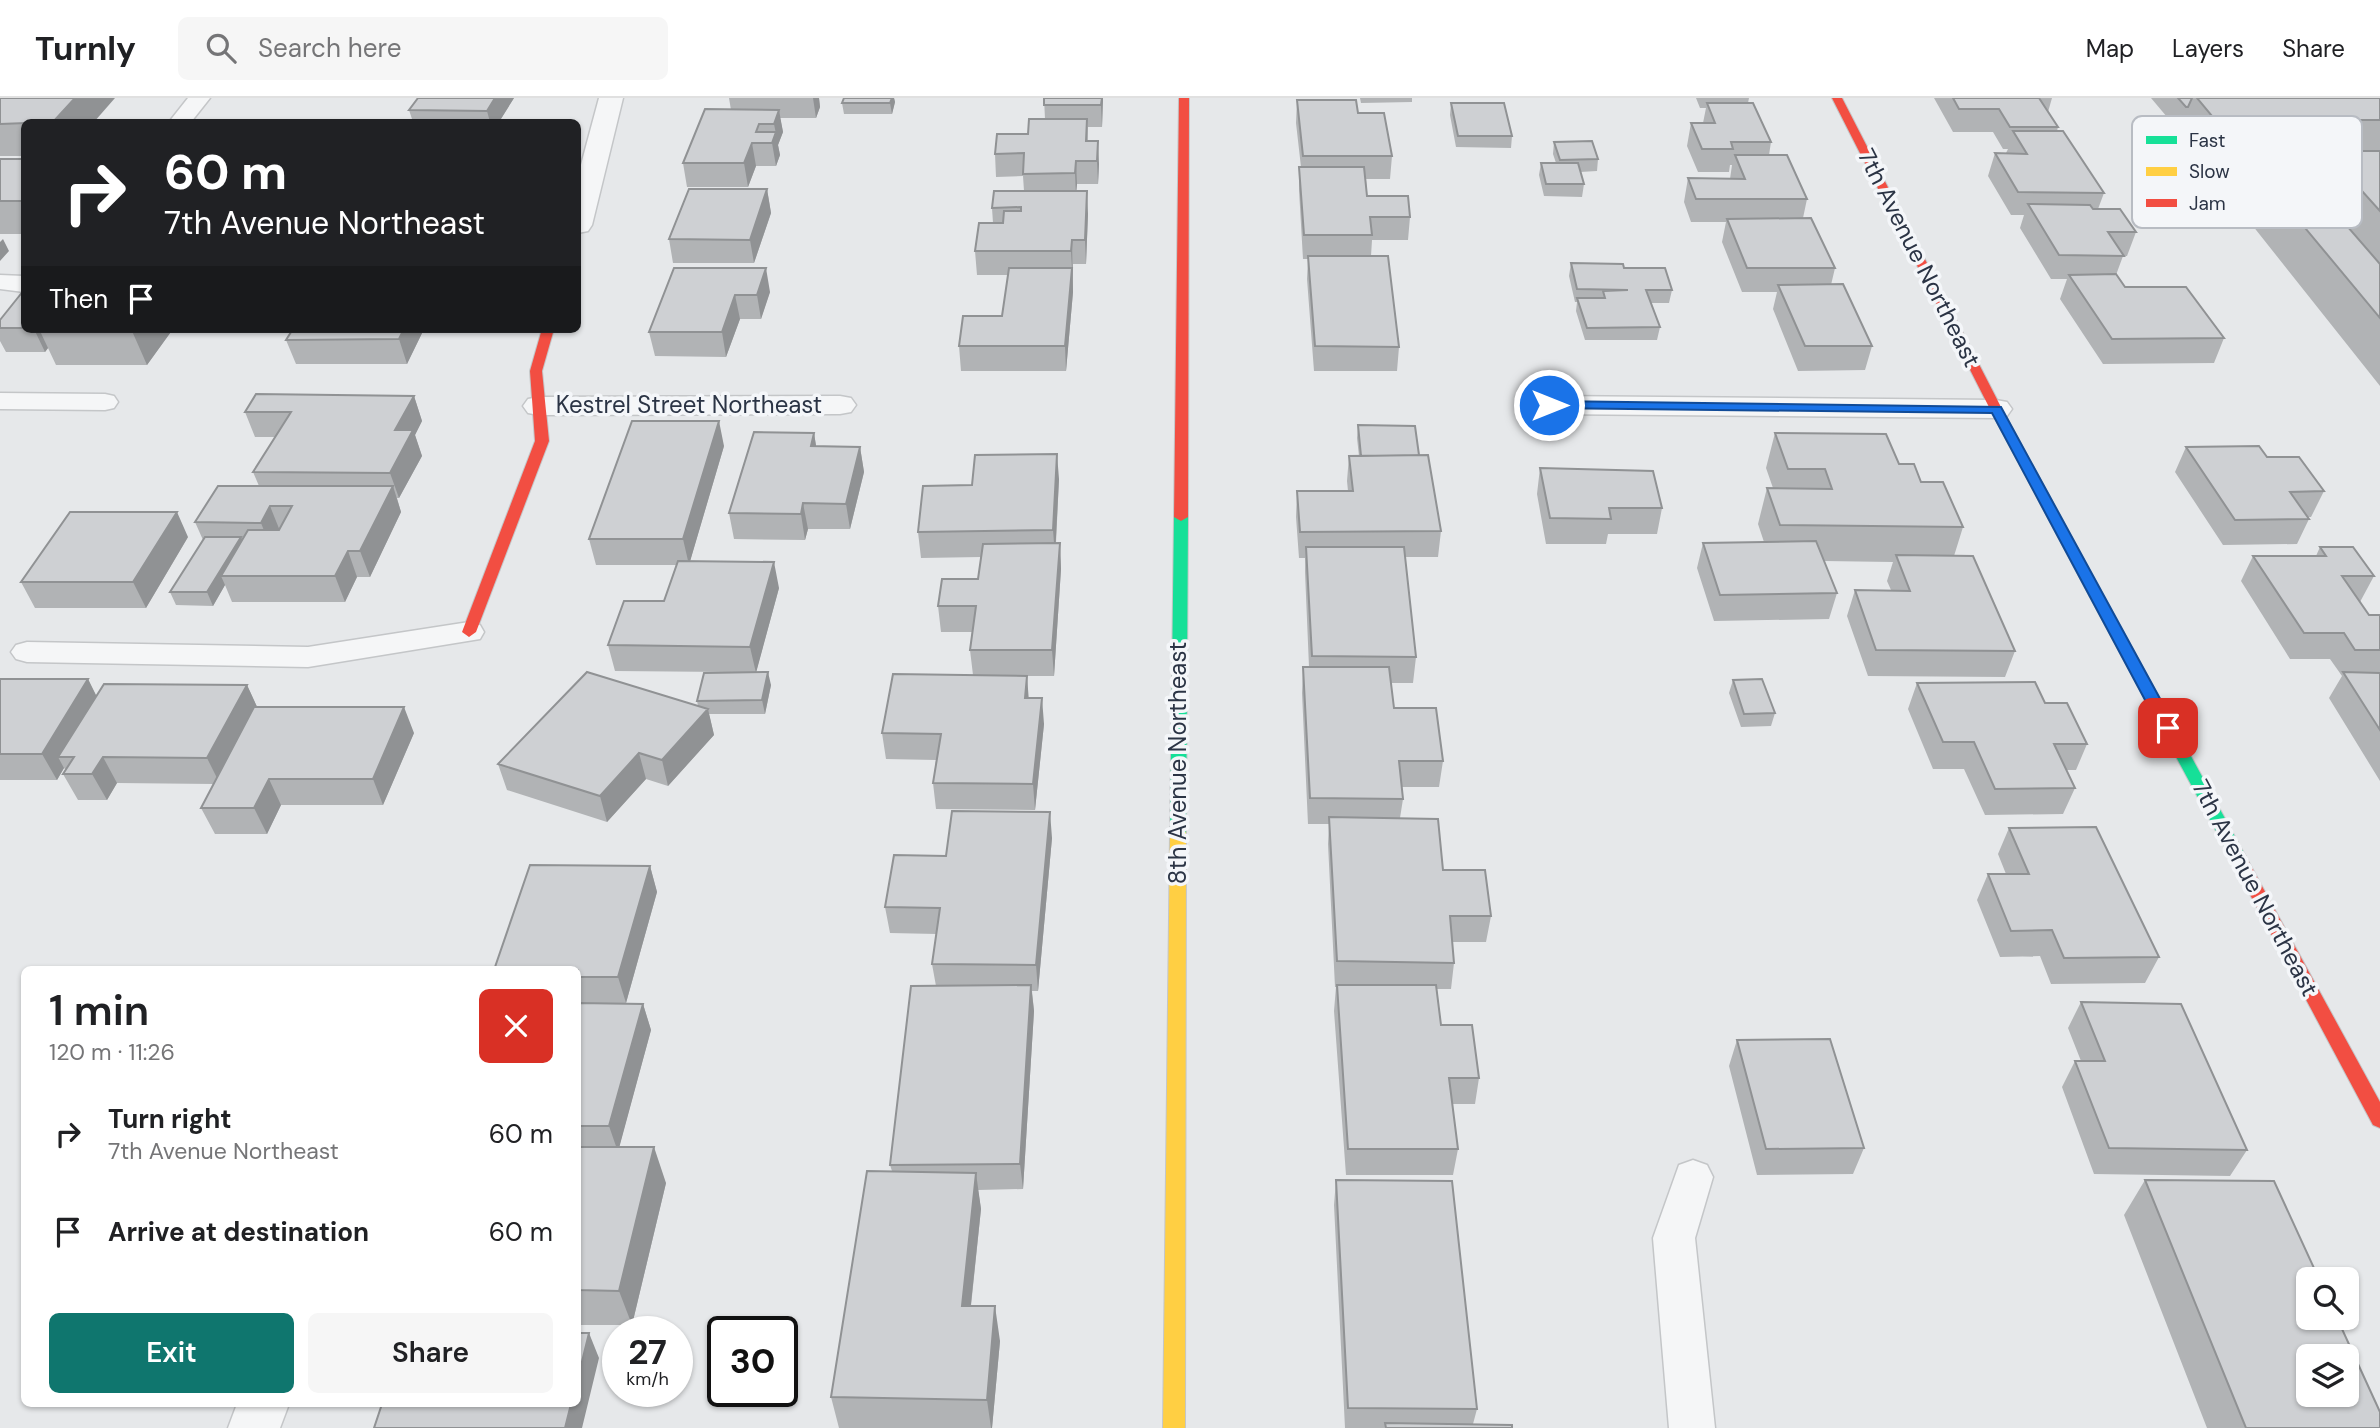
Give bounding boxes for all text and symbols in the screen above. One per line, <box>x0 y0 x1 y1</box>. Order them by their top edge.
search box <box>178 17 668 80</box>
text: Turnly <box>35 27 136 70</box>
icon: search <box>202 29 240 67</box>
text: Search here <box>258 31 401 65</box>
text: Map <box>2086 33 2134 64</box>
text: Layers <box>2172 33 2244 64</box>
text: Share <box>2282 33 2345 64</box>
legend <box>2132 116 2362 228</box>
text: Fast <box>2189 128 2225 153</box>
text: 60 m <box>164 140 287 204</box>
street label: 7th Avenue Northeast <box>1851 143 1988 372</box>
icon: right <box>49 147 140 238</box>
text: Slow <box>2189 159 2230 184</box>
text: Jam <box>2189 191 2226 216</box>
text: 7th Avenue Northeast <box>164 202 485 244</box>
icon: arrive <box>122 280 160 318</box>
text: Then <box>49 282 108 316</box>
position arrow <box>1512 368 1586 442</box>
street label: Kestrel Street Northeast <box>556 389 822 420</box>
street label: 8th Avenue Northeast <box>1162 642 1193 884</box>
pin <box>2138 698 2198 758</box>
icon: arrive <box>2149 709 2187 747</box>
street label: 7th Avenue Northeast <box>2185 774 2326 1001</box>
text: 1 min <box>49 983 149 1038</box>
button: close <box>479 989 553 1063</box>
text: 120 m · 11:26 <box>49 1037 175 1067</box>
text: Turn right <box>108 1102 232 1136</box>
icon: right <box>49 1115 87 1153</box>
text: 60 m <box>489 1117 553 1151</box>
text: 7th Avenue Northeast <box>108 1136 339 1166</box>
icon: arrive <box>49 1213 87 1251</box>
text: Arrive at destination <box>108 1215 369 1249</box>
text: 60 m <box>489 1215 553 1249</box>
map controls <box>2296 1267 2359 1407</box>
button: search <box>2296 1267 2359 1330</box>
button: Exit <box>49 1313 294 1393</box>
button: Share <box>308 1313 553 1393</box>
speed limit sign: 30 <box>707 1316 798 1407</box>
text: 27 <box>628 1329 667 1375</box>
button: layers <box>2296 1344 2359 1407</box>
text: km/h <box>626 1367 669 1391</box>

